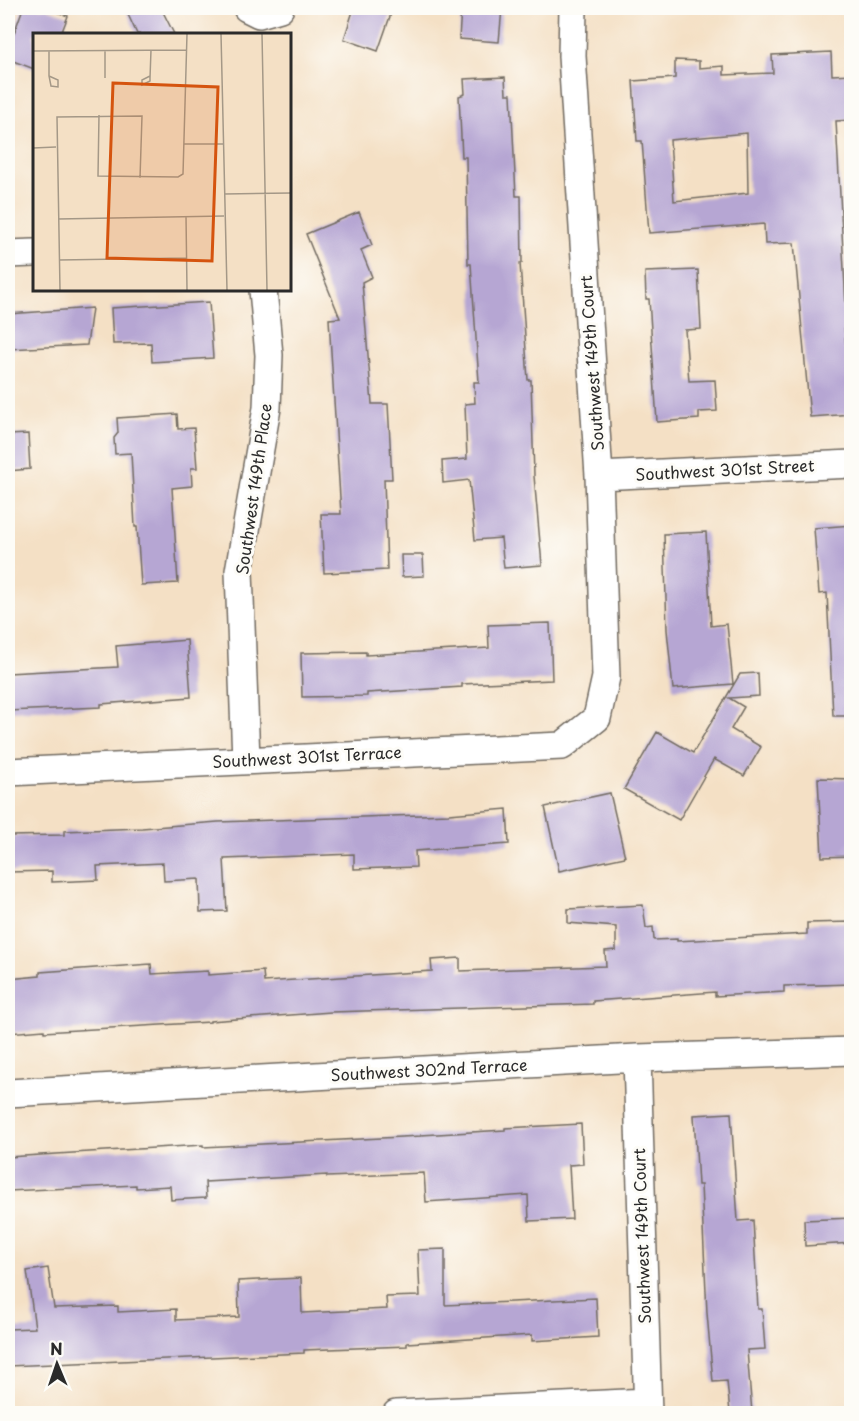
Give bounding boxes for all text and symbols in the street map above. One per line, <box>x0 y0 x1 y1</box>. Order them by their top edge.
inset map <box>33 33 291 291</box>
street label: Southwest 149th Court <box>573 274 609 452</box>
street label: Southwest 149th Place <box>229 402 277 576</box>
street label: Southwest 301st Street <box>635 452 816 486</box>
street label: Southwest 301st Terrace <box>212 739 402 773</box>
street label: Southwest 302nd Terrace <box>330 1052 528 1086</box>
street label: Southwest 149th Court <box>626 1147 656 1324</box>
north arrow <box>27 1334 87 1394</box>
text: N <box>50 1336 63 1360</box>

